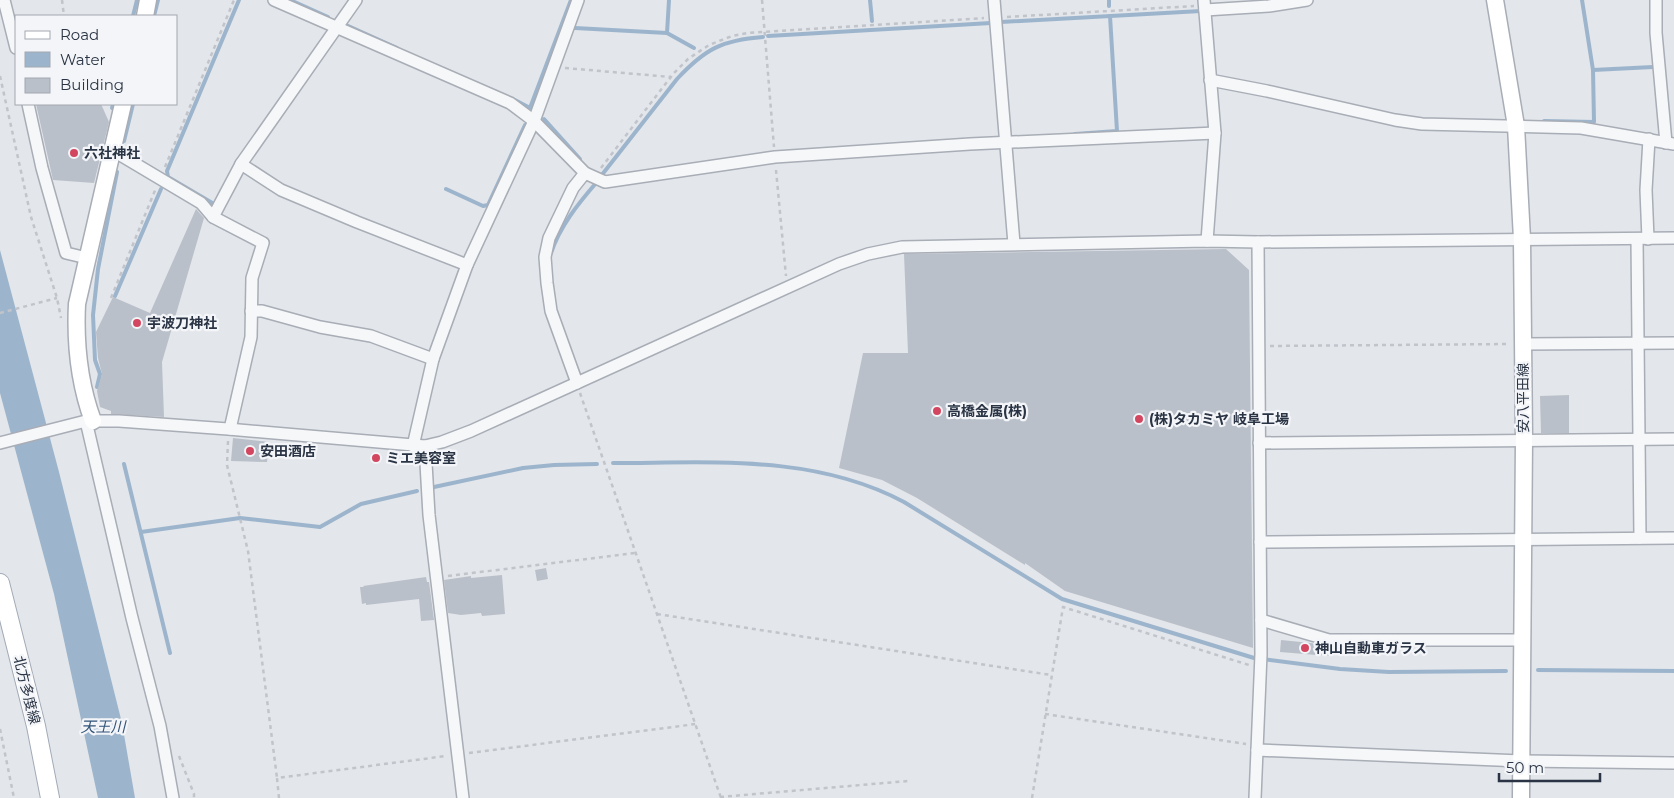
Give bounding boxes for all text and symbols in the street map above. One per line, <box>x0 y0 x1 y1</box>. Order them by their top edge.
legend <box>15 15 178 105</box>
text: Road <box>60 25 99 44</box>
text: Water <box>60 50 106 69</box>
text: Building <box>60 75 124 94</box>
place label: 六社神社 <box>84 144 140 162</box>
marker: 六社神社 <box>68 147 80 159</box>
place label: 宇波刀神社 <box>147 314 217 332</box>
marker: 宇波刀神社 <box>131 317 143 329</box>
street label: 安八平田線 <box>1514 363 1532 433</box>
place label: 高橋金属(株) <box>947 402 1027 420</box>
marker: 高橋金属(株) <box>931 405 943 417</box>
place label: (株)タカミヤ 岐阜工場 <box>1149 410 1289 428</box>
marker: (株)タカミヤ 岐阜工場 <box>1133 413 1145 425</box>
place label: 安田酒店 <box>260 442 316 460</box>
marker: 安田酒店 <box>244 445 256 457</box>
place label: ミエ美容室 <box>386 449 456 467</box>
marker: ミエ美容室 <box>370 452 382 464</box>
place label: 神山自動車ガラス <box>1315 639 1427 657</box>
marker: 神山自動車ガラス <box>1299 642 1311 654</box>
street label: 北方多度線 <box>10 654 44 726</box>
water label: 天王川 <box>80 717 127 736</box>
scale bar <box>1499 750 1600 782</box>
text: 50 m <box>1506 758 1544 777</box>

